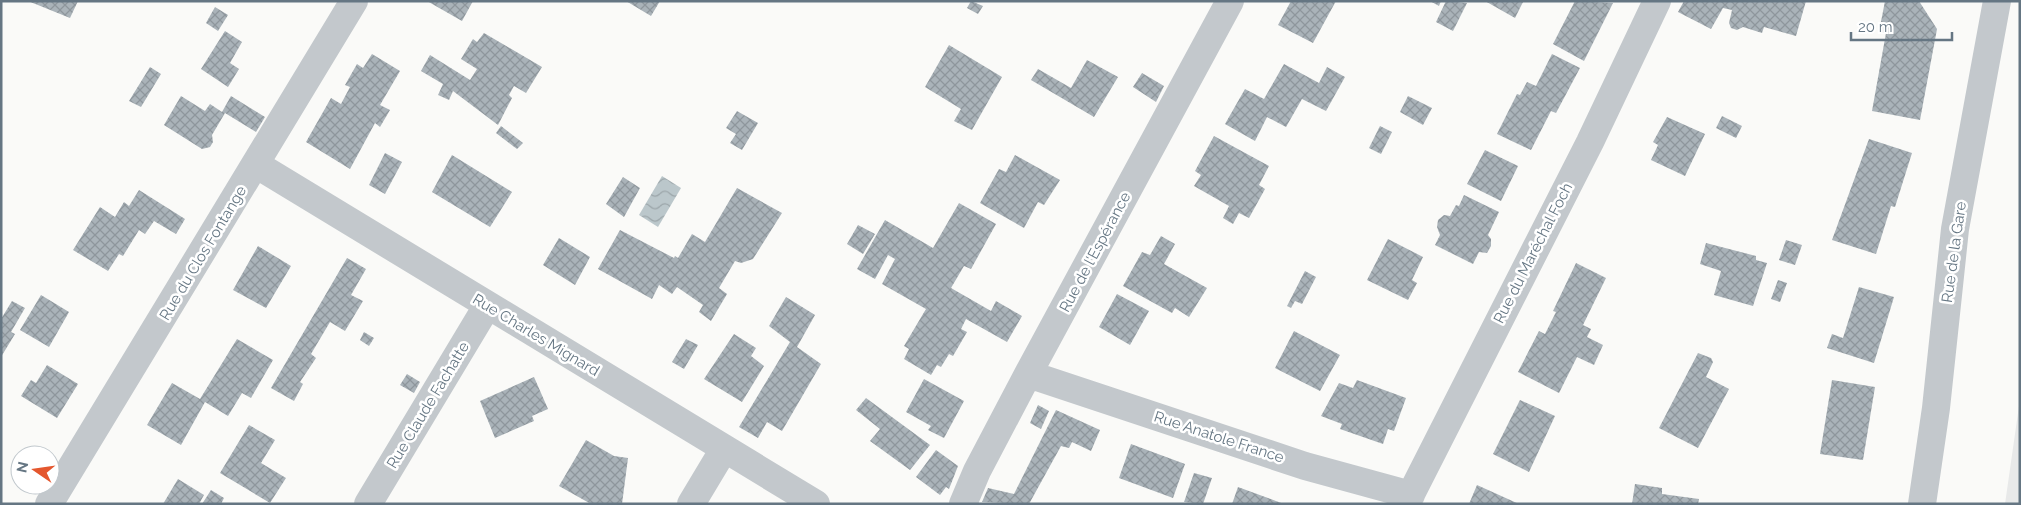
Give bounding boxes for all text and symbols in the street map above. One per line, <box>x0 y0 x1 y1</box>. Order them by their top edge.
scale bar <box>1851 10 1952 42</box>
text: 20 m <box>1858 18 1893 36</box>
street label: Rue du Maréchal Foch <box>1490 180 1576 326</box>
street label: Rue du Clos Fontange <box>156 182 250 323</box>
street label: Rue de l'Espérance <box>1056 189 1134 315</box>
street label: Rue de la Gare <box>1938 200 1970 304</box>
street label: Rue Charles Mignard <box>469 290 603 380</box>
street label: Rue Claude Fachatte <box>383 338 473 472</box>
street label: Rue Anatole France <box>1152 407 1286 467</box>
north arrow <box>10 445 60 495</box>
text: N <box>13 460 31 474</box>

